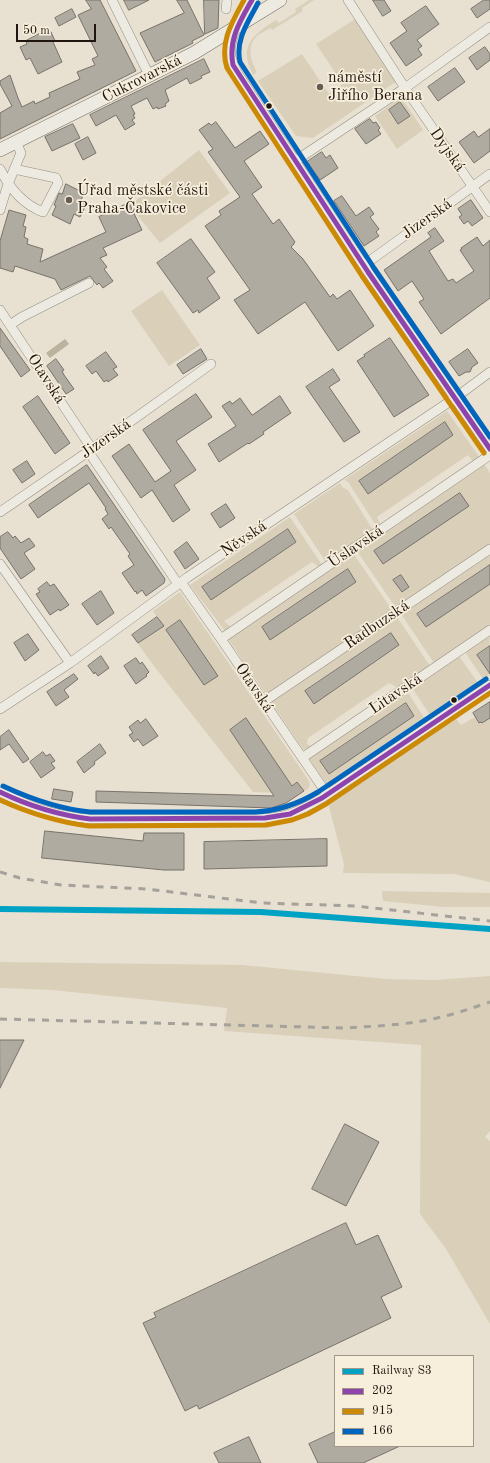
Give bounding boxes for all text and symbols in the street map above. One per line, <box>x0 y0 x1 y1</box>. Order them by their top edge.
scale bar <box>18 16 98 42</box>
text: 50 m <box>23 25 50 37</box>
street label: Cukrovarská <box>99 51 185 107</box>
place label: náměstí Jiřího Berana <box>328 68 422 106</box>
marker: náměstí Jiřího Berana <box>315 82 325 92</box>
unlabelled marker <box>264 101 274 111</box>
street label: Dyjská <box>425 124 469 176</box>
place label: Úřad městské části Praha-Čakovice <box>77 181 208 219</box>
street label: Jizerská <box>398 194 456 244</box>
marker: Úřad městské části Praha-Čakovice <box>64 195 74 205</box>
street label: Otavská <box>23 350 69 408</box>
street label: Jizerská <box>77 415 135 463</box>
street label: Něvská <box>217 517 271 561</box>
street label: Úslavská <box>325 521 387 573</box>
street label: Radbuzská <box>341 596 413 654</box>
street label: Otavská <box>230 659 278 717</box>
street label: Litavská <box>366 669 426 719</box>
unlabelled marker <box>449 695 459 705</box>
legend <box>334 1355 474 1447</box>
text: Railway S3 <box>372 1365 432 1377</box>
text: 202 <box>372 1385 393 1397</box>
text: 915 <box>372 1405 393 1417</box>
text: 166 <box>372 1425 393 1437</box>

